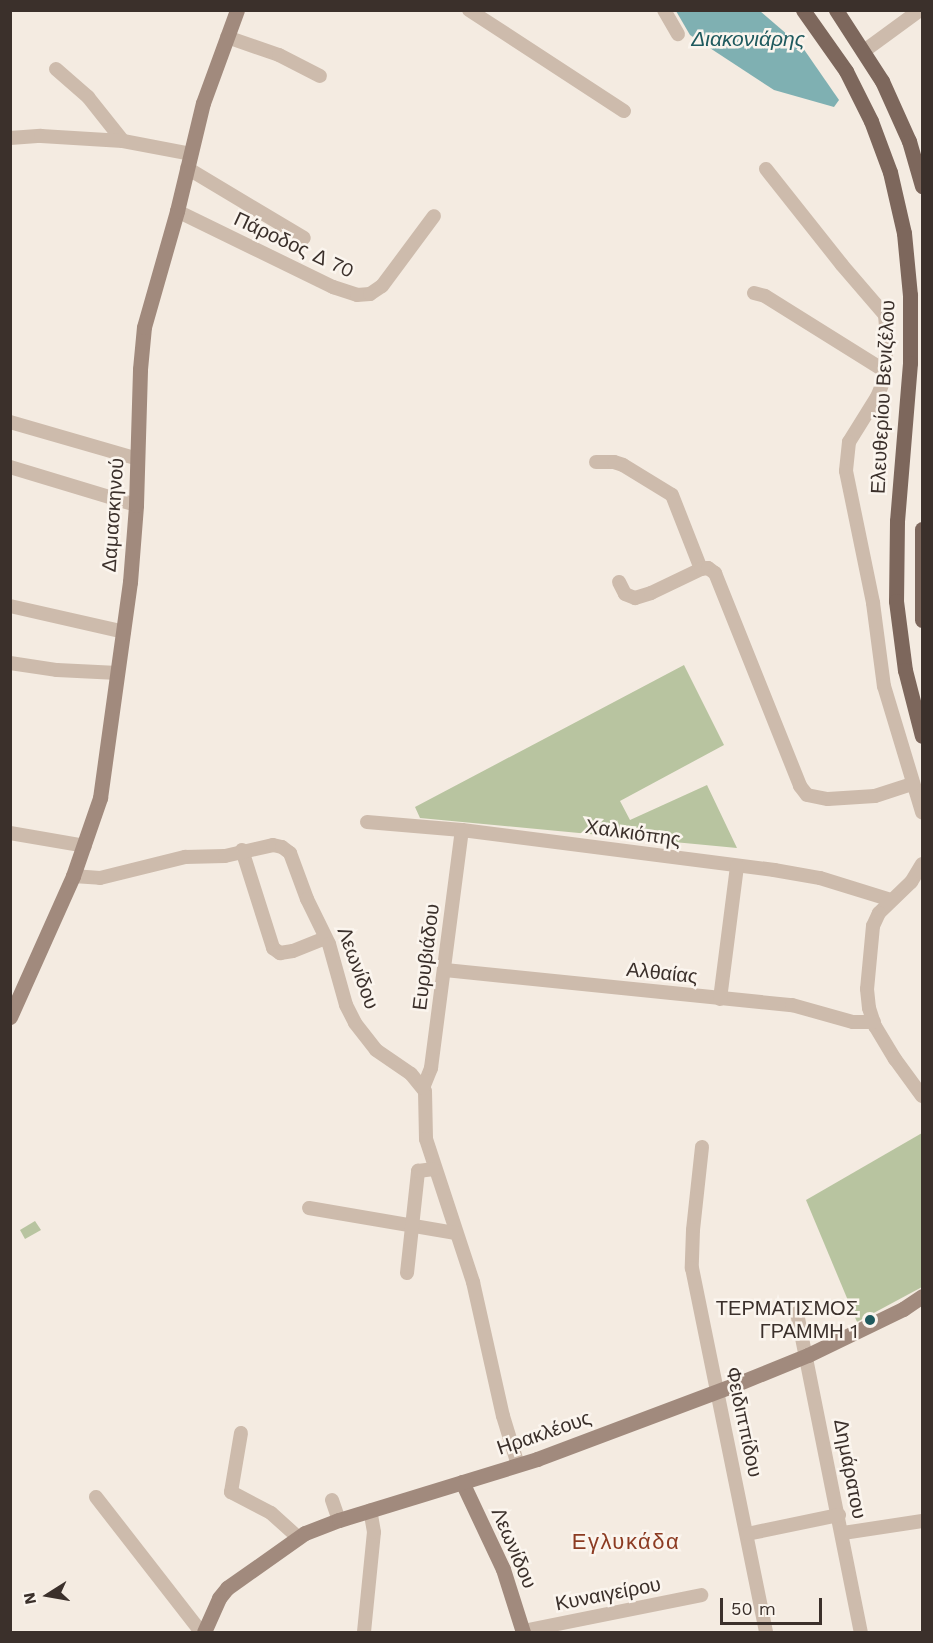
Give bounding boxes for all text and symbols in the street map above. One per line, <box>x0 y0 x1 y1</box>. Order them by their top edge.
water label: Διακονιάρης <box>691 26 805 52</box>
street label: Πάροδος Δ 70 <box>230 207 358 283</box>
street label: Ελευθερίου Βενιζέλου <box>866 299 900 495</box>
street label: Δαμασκηνού <box>97 457 129 573</box>
street label: Χαλκιόπης <box>584 814 682 852</box>
street label: Ευρυβιάδου <box>408 902 444 1012</box>
street label: Λεωνίδου <box>332 924 384 1012</box>
street label: Αλθαίας <box>625 957 699 989</box>
place label: ΤΕΡΜΑΤΙΣΜΟΣ ΓΡΑΜΜΗ 1 <box>716 1296 858 1343</box>
marker: ΤΕΡΜΑΤΙΣΜΟΣ ΓΡΑΜΜΗ 1 <box>863 1313 877 1327</box>
street label: Φειδιππίδου <box>721 1365 767 1479</box>
street label: Ηρακλέους <box>494 1406 594 1460</box>
street label: Δημάρατου <box>829 1417 871 1521</box>
street label: Λεωνίδου <box>486 1504 542 1592</box>
district label: Εγλυκάδα <box>572 1529 680 1555</box>
north arrow <box>18 1565 78 1625</box>
street label: Κυναιγείρου <box>553 1572 663 1616</box>
scale bar <box>723 1586 825 1624</box>
text: N <box>19 1591 40 1606</box>
text: 50 m <box>731 1598 776 1619</box>

